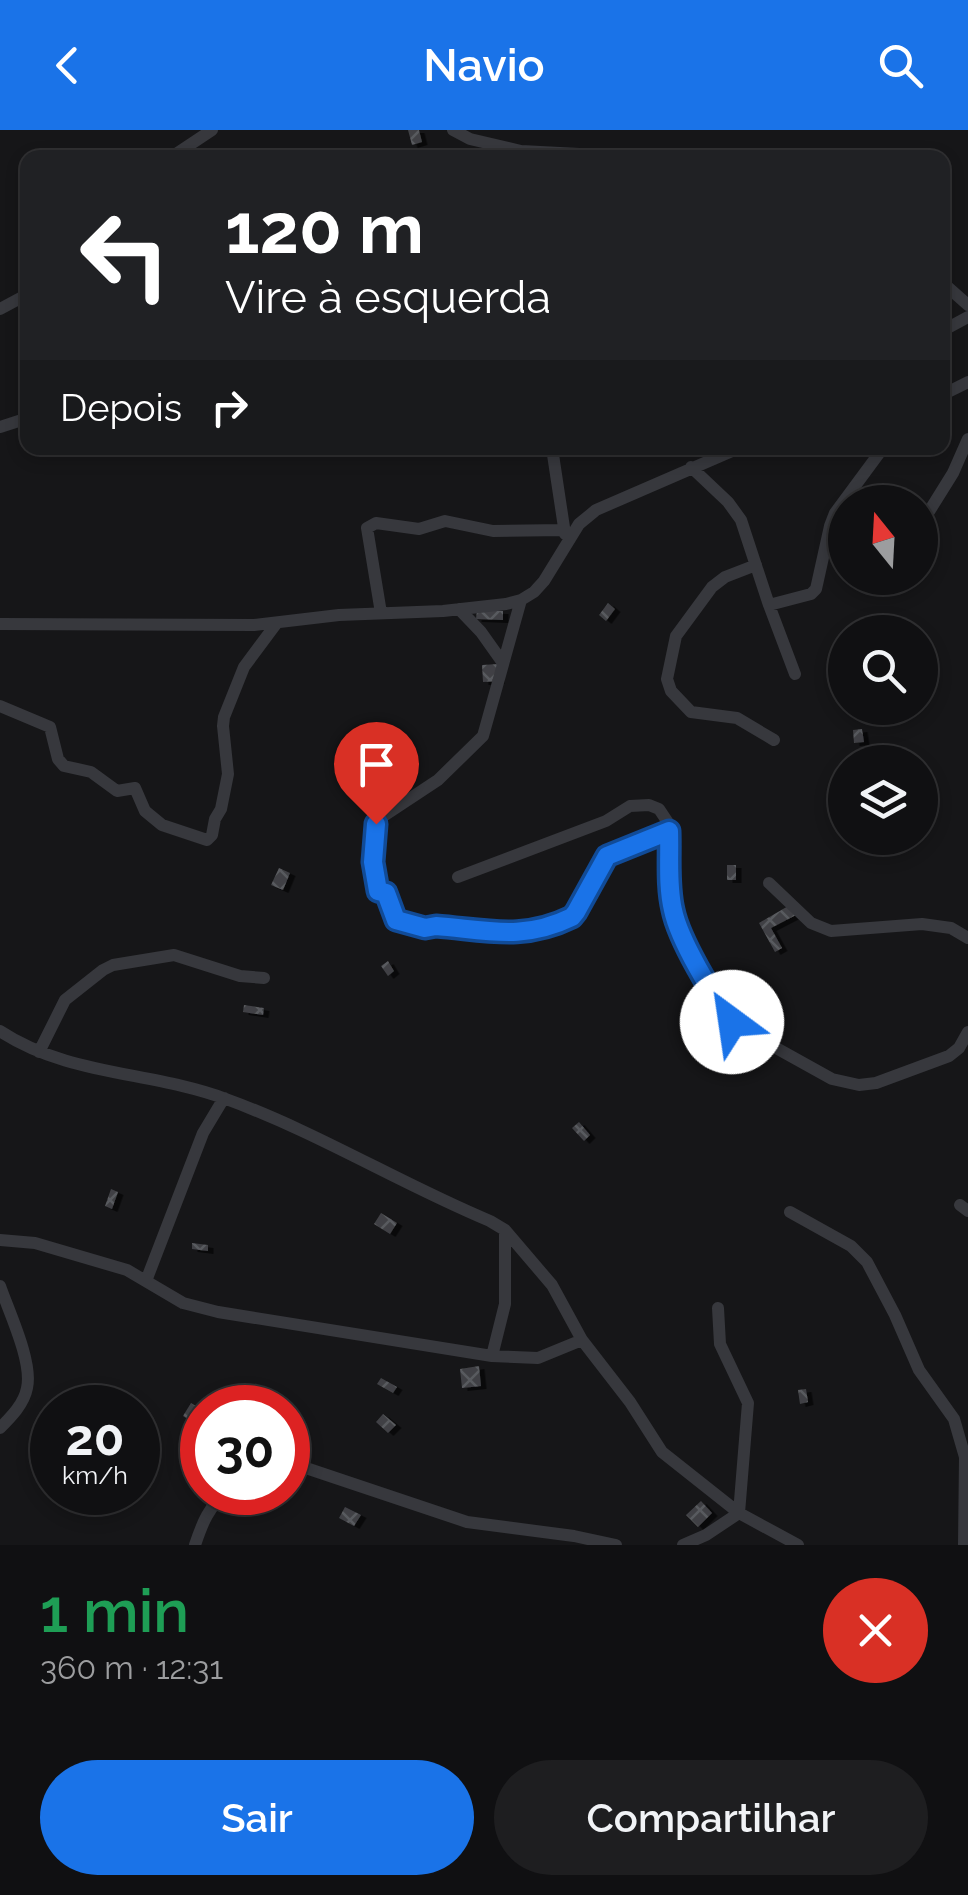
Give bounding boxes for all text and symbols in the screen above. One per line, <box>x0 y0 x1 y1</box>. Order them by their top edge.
icon: back <box>40 38 95 93</box>
icon: search <box>873 38 928 93</box>
text: Navio <box>423 39 545 92</box>
text: 120 m <box>225 187 424 269</box>
icon: left <box>60 190 190 320</box>
text: Vire à esquerda <box>225 271 551 324</box>
icon: right <box>202 380 257 435</box>
text: Depois <box>60 385 182 430</box>
north arrow <box>828 485 938 595</box>
map controls <box>828 485 938 855</box>
button: search <box>828 615 938 725</box>
pin <box>334 722 419 825</box>
icon: arrive <box>349 737 404 792</box>
button: layers <box>828 745 938 855</box>
position arrow <box>680 970 784 1074</box>
speed limit sign: 30 <box>180 1385 310 1515</box>
text: 20 <box>66 1408 124 1467</box>
text: km/h <box>62 1460 128 1490</box>
text: 1 min <box>40 1576 189 1646</box>
button: close <box>823 1578 928 1683</box>
text: 360 m · 12:31 <box>40 1649 223 1686</box>
button: Sair <box>40 1760 474 1875</box>
button: Compartilhar <box>494 1760 928 1875</box>

